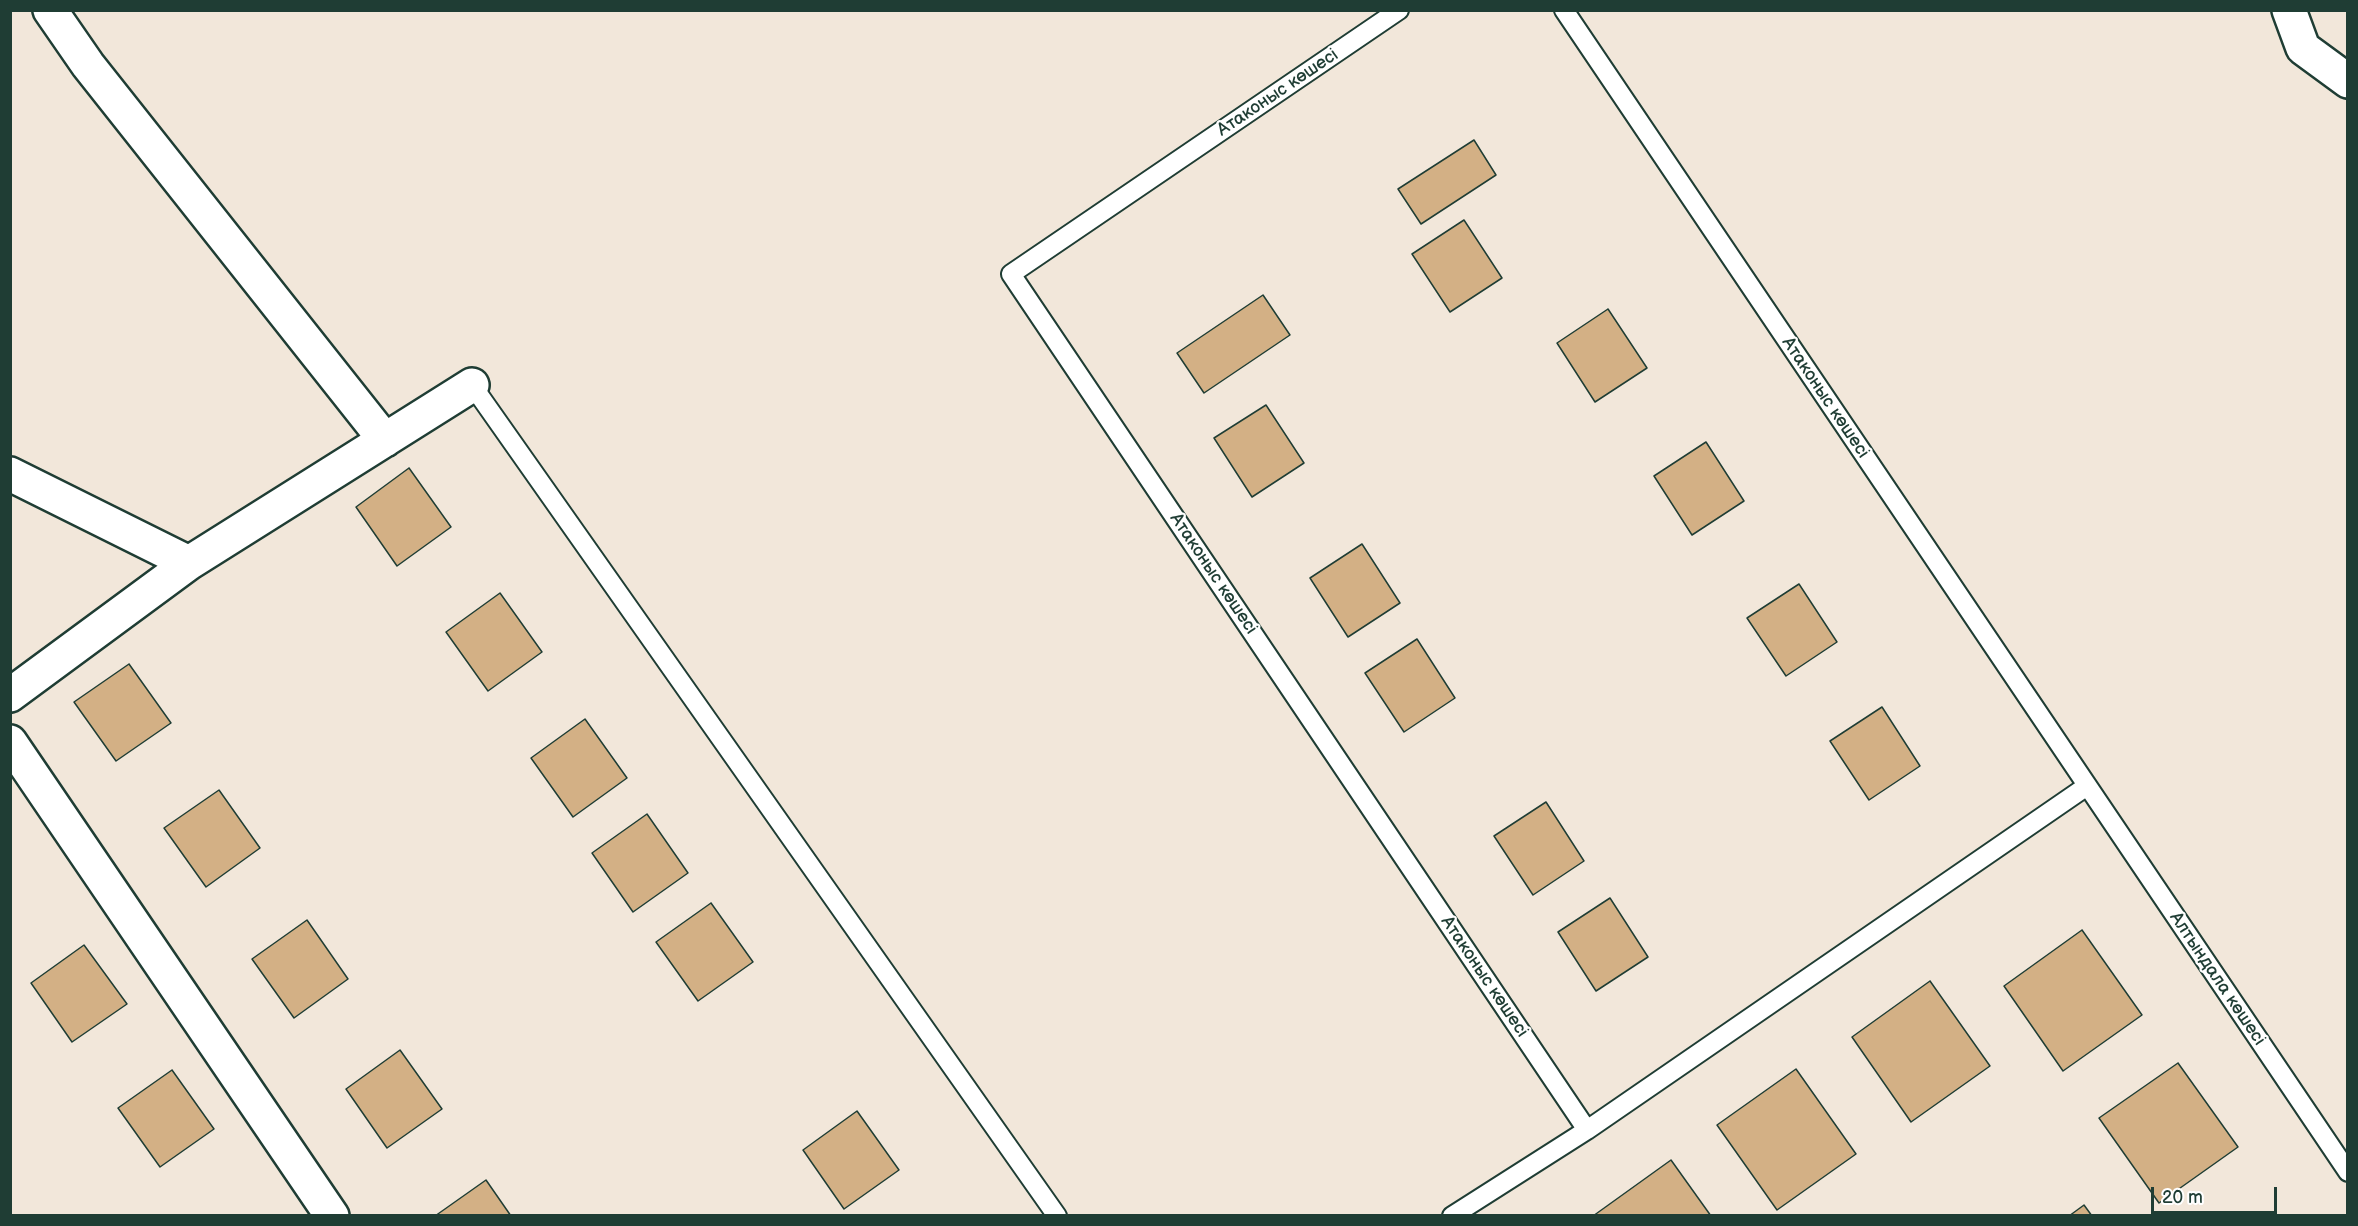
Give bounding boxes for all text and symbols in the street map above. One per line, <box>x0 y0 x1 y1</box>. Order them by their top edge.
street label: Атаконыс көшесі <box>1213 44 1343 142</box>
street label: Атаконыс көшесі <box>1776 333 1874 463</box>
street label: Атаконыс көшесі <box>1164 509 1262 639</box>
street label: Алтындала көшесі <box>2164 908 2270 1050</box>
street label: Атаконыс көшесі <box>1435 912 1533 1042</box>
scale bar <box>2154 1175 2280 1213</box>
text: 20 m <box>2162 1187 2203 1208</box>

